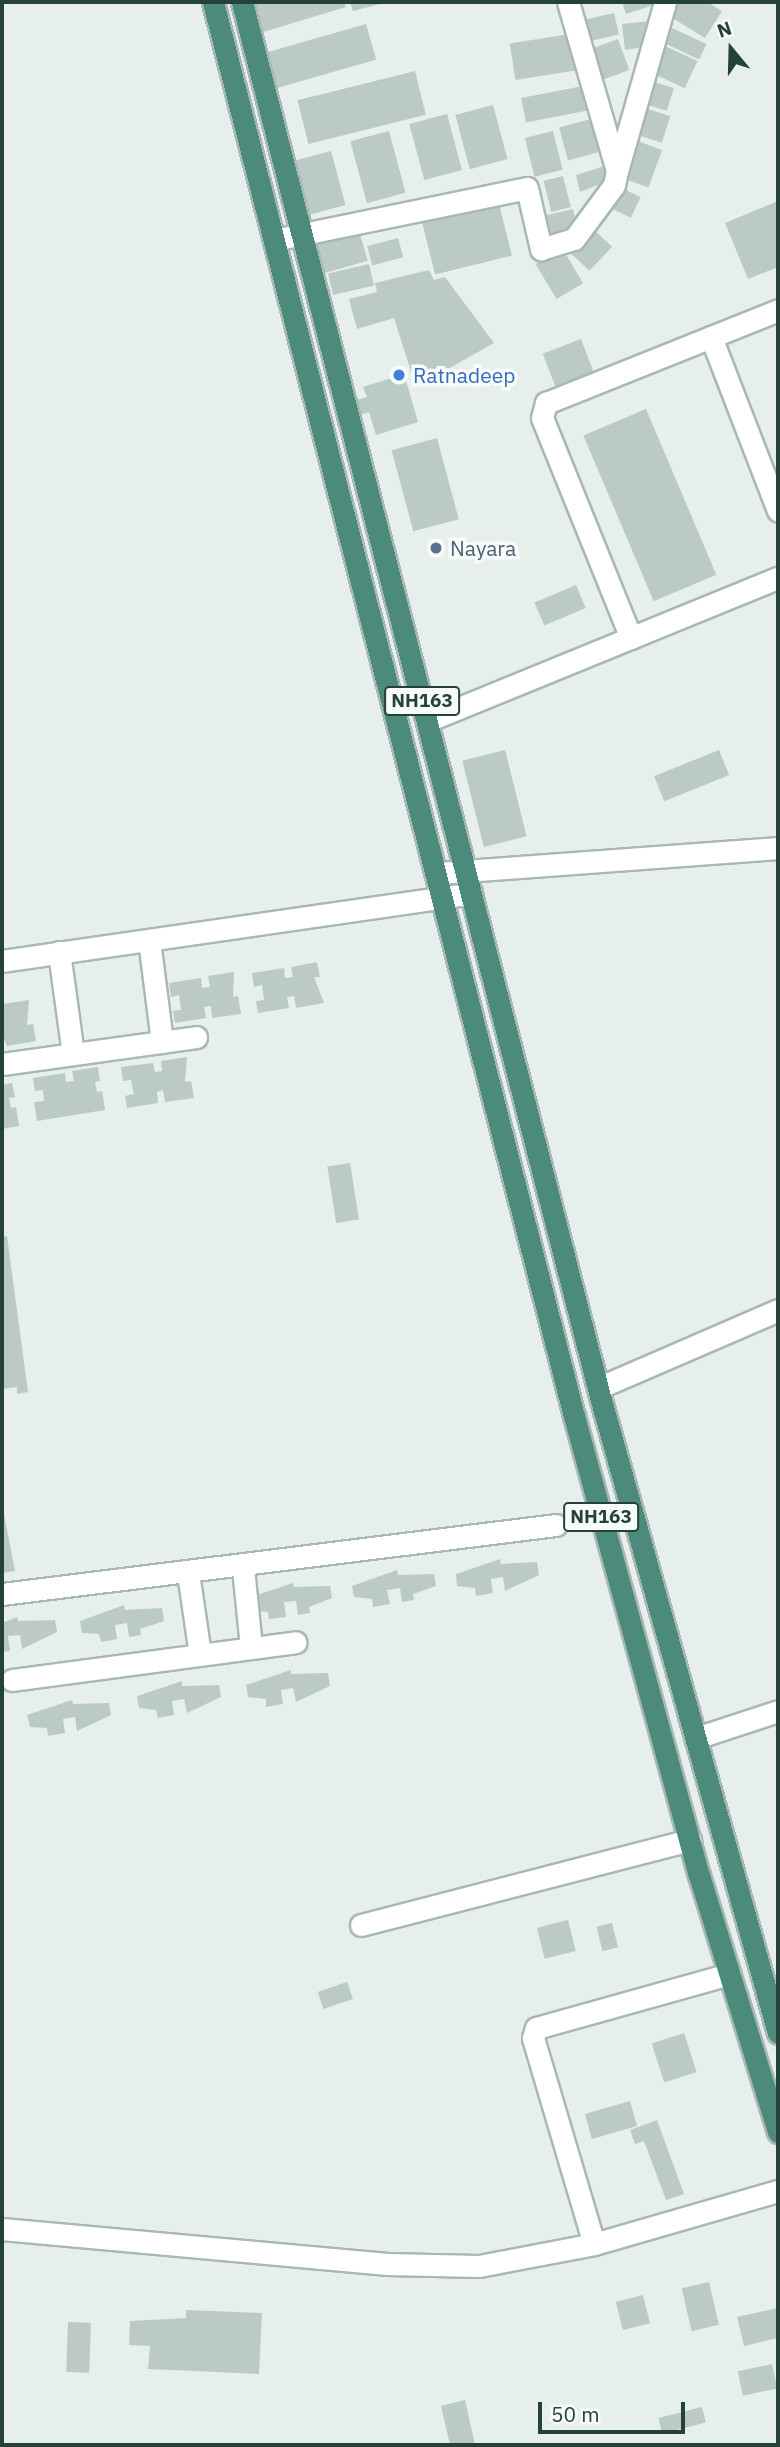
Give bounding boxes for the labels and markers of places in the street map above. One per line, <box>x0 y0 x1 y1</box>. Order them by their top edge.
place label: Ratnadeep <box>413 362 515 388</box>
marker: Ratnadeep <box>391 367 407 383</box>
place label: Nayara <box>450 535 516 561</box>
marker: Nayara <box>428 540 444 556</box>

